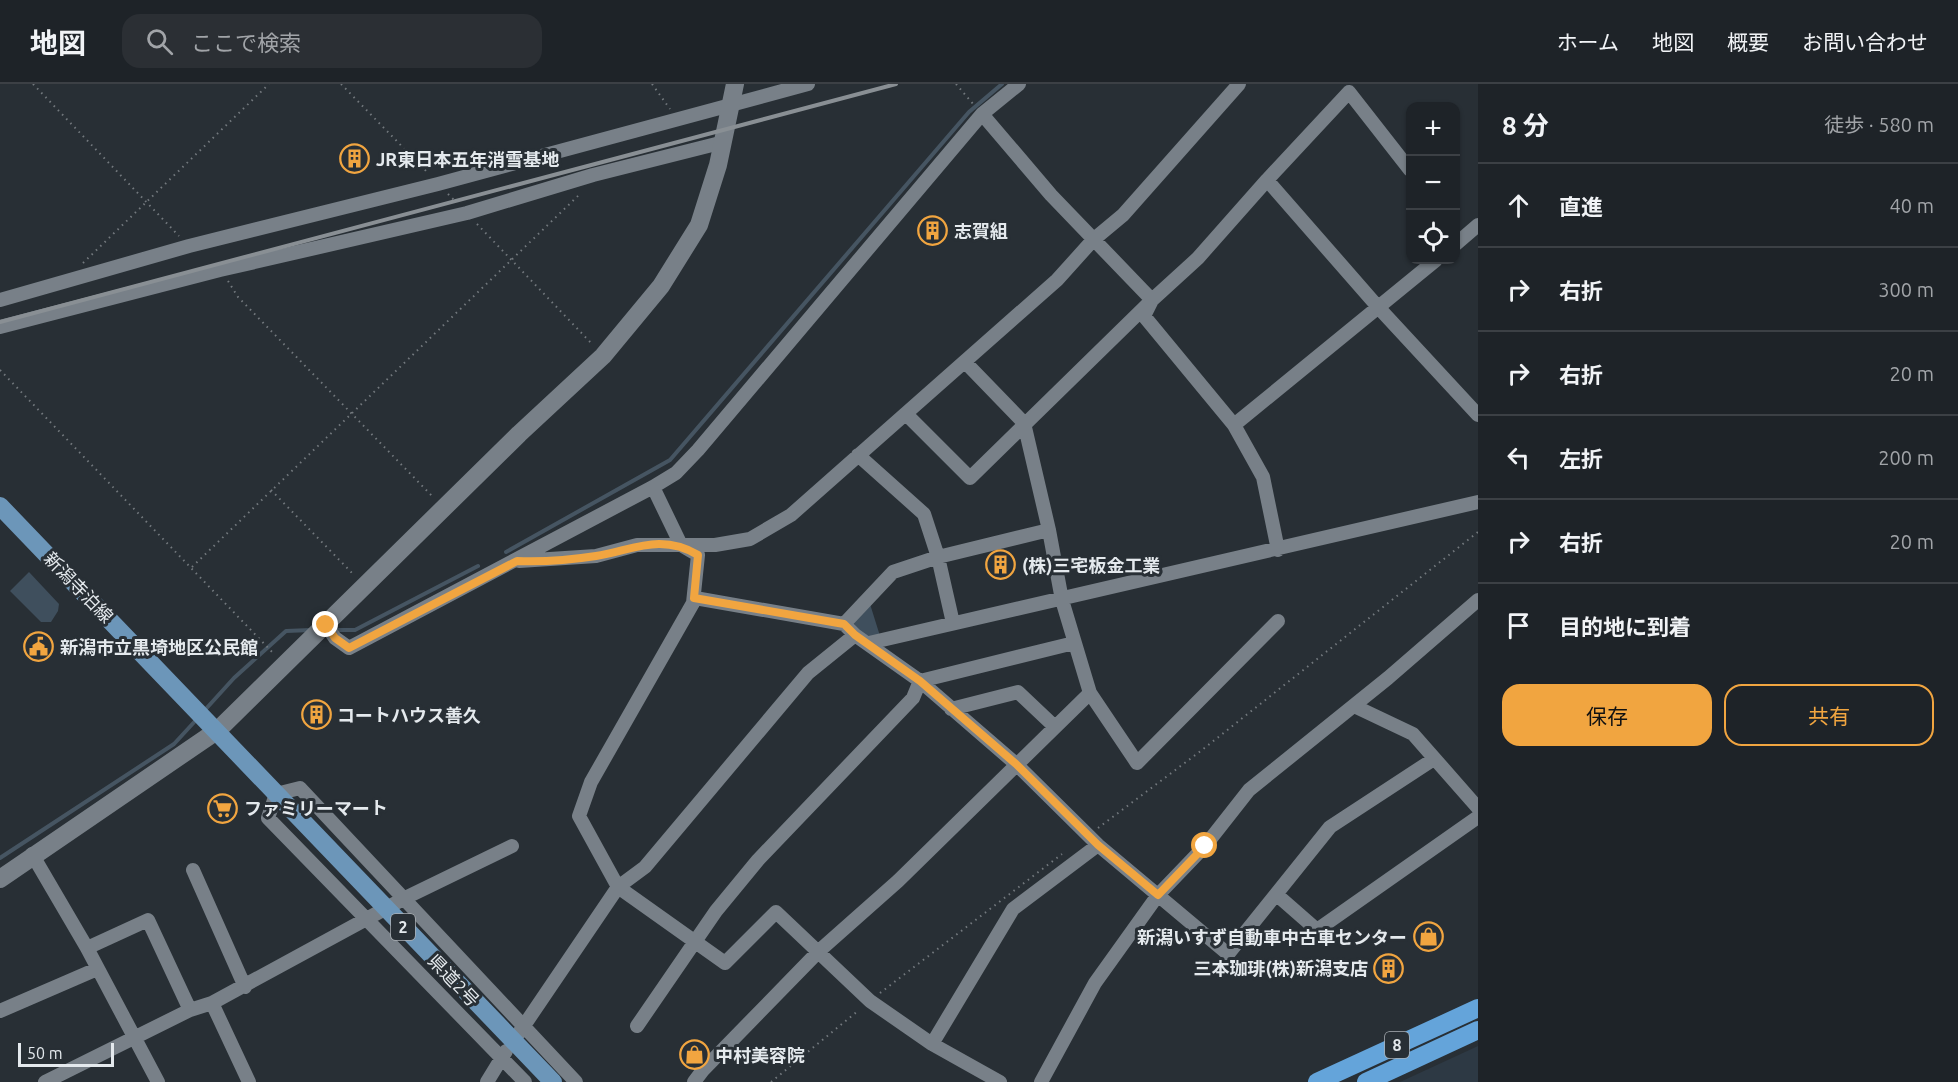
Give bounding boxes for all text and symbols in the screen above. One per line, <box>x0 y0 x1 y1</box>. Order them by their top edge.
search box <box>122 14 542 68</box>
icon: search <box>143 25 176 58</box>
text: 地図 <box>30 27 86 58</box>
text: ここで検索 <box>191 30 301 55</box>
text: ホーム <box>1557 30 1619 54</box>
text: 地図 <box>1652 30 1694 54</box>
text: 概要 <box>1727 30 1769 54</box>
text: お問い合わせ <box>1802 30 1928 54</box>
map controls <box>1406 102 1460 264</box>
button: + <box>1406 102 1460 156</box>
text: 8 分 <box>1502 111 1549 140</box>
text: 徒歩 · 580 m <box>1824 113 1934 136</box>
building icon: JR東日本五年消雪基地 <box>339 143 371 175</box>
place label: JR東日本五年消雪基地 <box>376 149 559 169</box>
button: − <box>1406 156 1460 210</box>
icon: ahead <box>1502 189 1535 222</box>
text: 直進 <box>1559 194 1603 219</box>
text: 40 m <box>1890 194 1934 217</box>
button: locate <box>1406 210 1460 264</box>
building icon: 志賀組 <box>917 215 949 247</box>
place label: 志賀組 <box>954 221 1008 241</box>
icon: right <box>1502 273 1535 306</box>
text: 右折 <box>1559 278 1603 303</box>
text: 300 m <box>1878 278 1934 301</box>
icon: right <box>1502 357 1535 390</box>
text: 右折 <box>1559 362 1603 387</box>
text: 20 m <box>1890 362 1934 385</box>
icon: left <box>1502 441 1535 474</box>
text: 左折 <box>1559 446 1603 471</box>
text: 200 m <box>1878 446 1934 469</box>
icon: right <box>1502 525 1535 558</box>
text: 右折 <box>1559 530 1603 555</box>
text: 20 m <box>1890 530 1934 553</box>
street label: 新潟寺泊線 <box>41 548 117 626</box>
building icon: (株)三宅板金工業 <box>985 549 1017 581</box>
place label: (株)三宅板金工業 <box>1022 555 1160 576</box>
icon: arrive <box>1502 609 1535 642</box>
route end <box>312 611 338 637</box>
text: 目的地に到着 <box>1559 614 1691 639</box>
public building icon: 新潟市立黒埼地区公民館 <box>23 631 55 663</box>
place label: 新潟市立黒埼地区公民館 <box>60 637 258 657</box>
button: 保存 <box>1502 684 1712 746</box>
button: 共有 <box>1724 684 1934 746</box>
building icon: コートハウス善久 <box>300 699 332 731</box>
place label: コートハウス善久 <box>337 705 481 725</box>
supermarket icon: ファミリーマート <box>207 792 239 824</box>
place label: ファミリーマート <box>244 798 388 818</box>
route start <box>1191 832 1217 858</box>
road number: 2 <box>391 914 415 940</box>
shop icon: 新潟いすず自動車中古車センター <box>1412 921 1444 953</box>
place label: 新潟いすず自動車中古車センター <box>1137 927 1407 947</box>
street label: 県道2号 <box>425 950 483 1010</box>
building icon: 三本珈琲(株)新潟支店 <box>1373 952 1405 984</box>
place label: 三本珈琲(株)新潟支店 <box>1194 958 1368 979</box>
road number: 8 <box>1385 1032 1409 1058</box>
shop icon: 中村美容院 <box>678 1039 710 1071</box>
scale bar <box>18 1040 114 1068</box>
text: 50 m <box>27 1044 63 1062</box>
place label: 中村美容院 <box>715 1045 805 1065</box>

